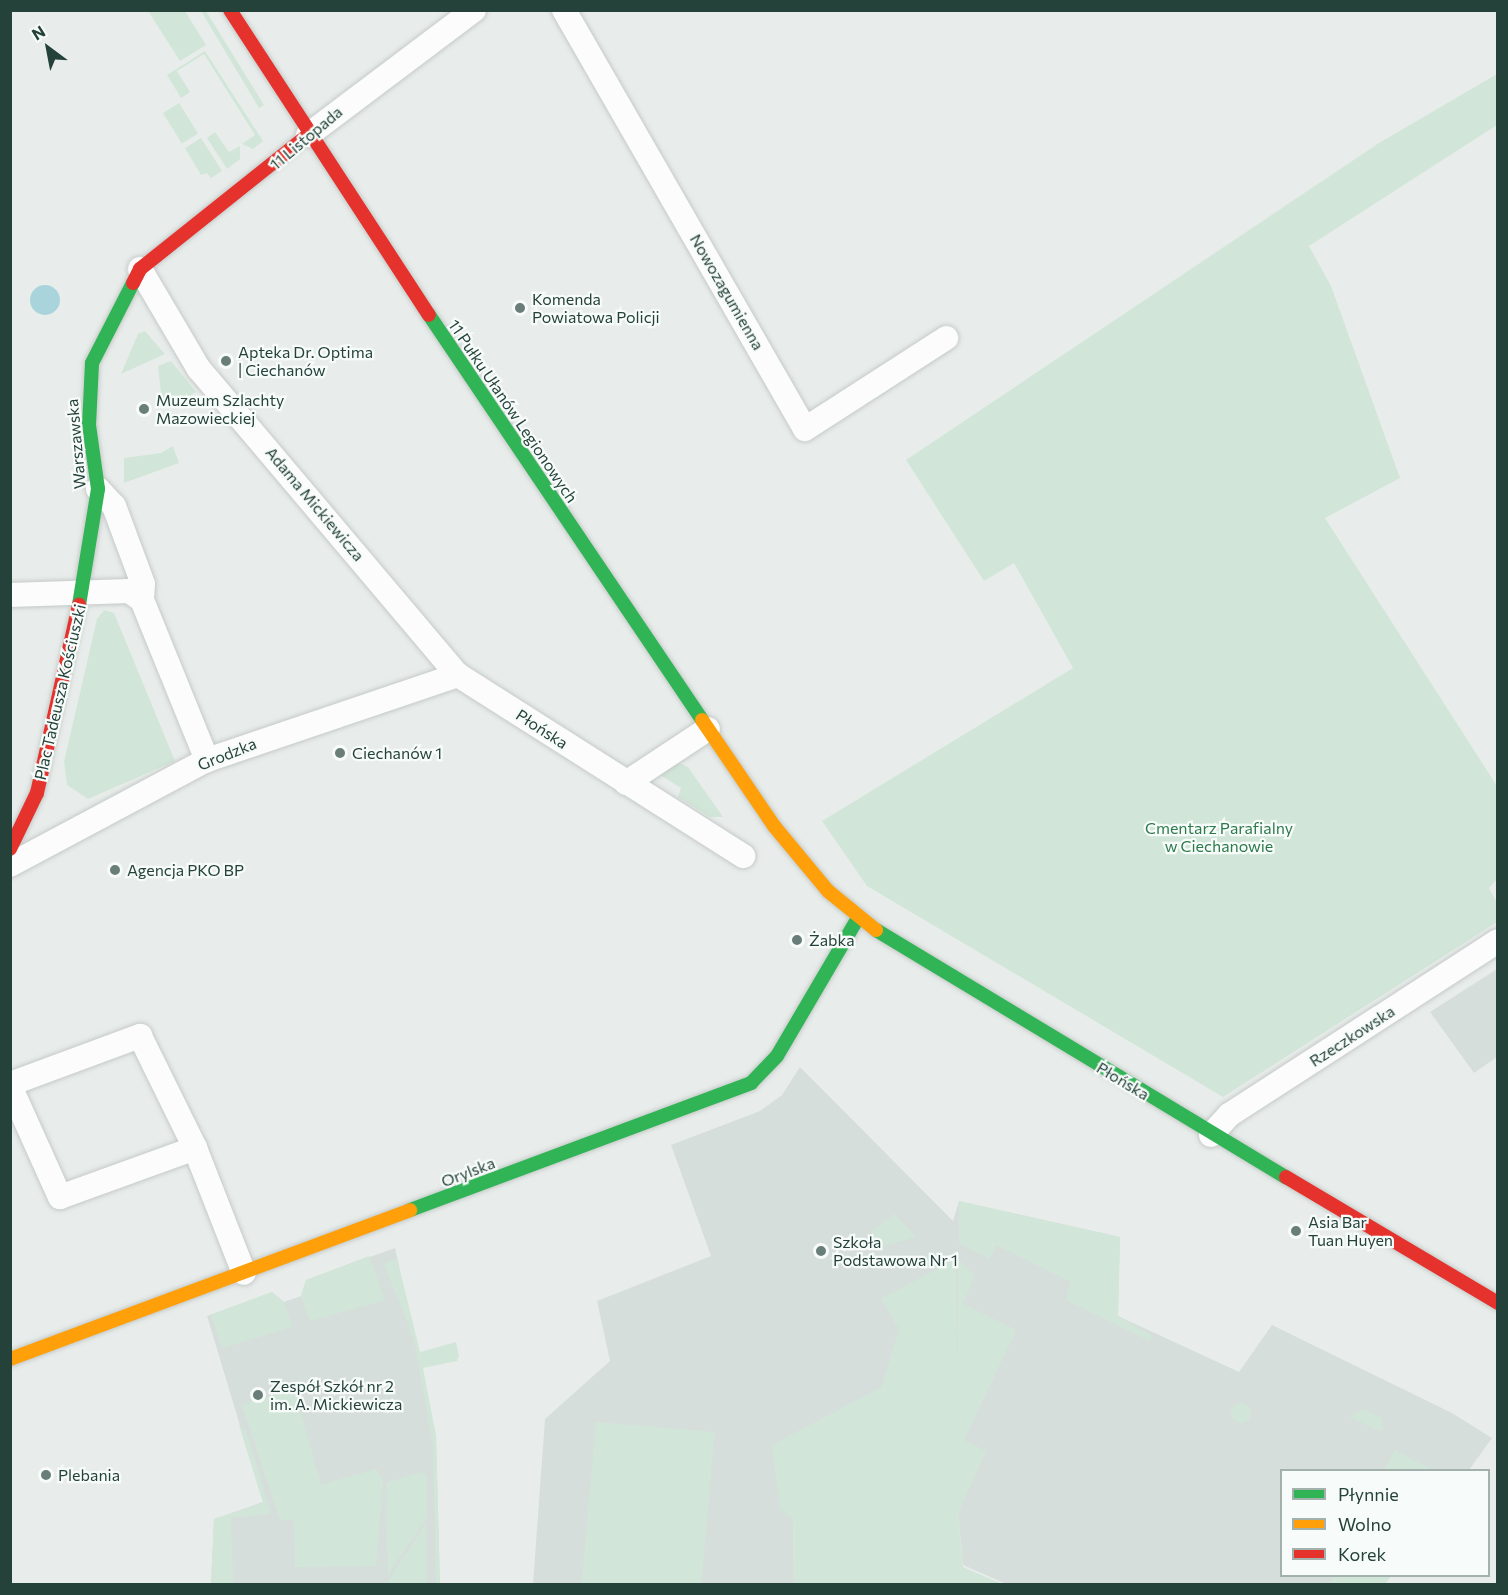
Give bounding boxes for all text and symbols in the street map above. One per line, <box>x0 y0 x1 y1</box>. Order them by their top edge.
north arrow <box>18 18 78 78</box>
text: N <box>28 21 48 44</box>
street label: 11 Listopada <box>266 102 346 174</box>
street label: Nowozagumienna <box>686 231 768 353</box>
place label: Komenda Powiatowa Policji <box>532 289 660 327</box>
marker: Komenda Powiatowa Policji <box>513 301 527 315</box>
street label: 11 Pułku Ułanów Legionowych <box>444 316 582 506</box>
place label: Apteka Dr. Optima | Ciechanów <box>238 342 373 380</box>
marker: Apteka Dr. Optima | Ciechanów <box>219 354 233 368</box>
place label: Muzeum Szlachty Mazowieckiej <box>156 390 284 428</box>
street label: Warszawska <box>62 398 90 490</box>
marker: Muzeum Szlachty Mazowieckiej <box>137 402 151 416</box>
street label: Adama Mickiewicza <box>262 443 368 565</box>
street label: Plac Tadeusza Kościuszki <box>30 602 90 782</box>
street label: Płońska <box>512 705 572 753</box>
street label: Grodzka <box>195 734 259 774</box>
place label: Ciechanów 1 <box>352 743 442 763</box>
marker: Ciechanów 1 <box>333 746 347 760</box>
park label: Cmentarz Parafialny w Ciechanowie <box>1145 818 1293 856</box>
place label: Agencja PKO BP <box>127 860 244 880</box>
marker: Agencja PKO BP <box>108 863 122 877</box>
place label: Żabka <box>809 930 855 950</box>
marker: Żabka <box>790 933 804 947</box>
street label: Rzeczkowska <box>1306 1001 1398 1071</box>
street label: Płońska <box>1093 1058 1153 1104</box>
street label: Orylska <box>438 1153 498 1191</box>
place label: Asia Bar Tuan Huyen <box>1308 1212 1393 1250</box>
marker: Asia Bar Tuan Huyen <box>1289 1224 1303 1238</box>
place label: Szkoła Podstawowa Nr 1 <box>833 1232 958 1270</box>
marker: Szkoła Podstawowa Nr 1 <box>814 1244 828 1258</box>
place label: Zespół Szkół nr 2 im. A. Mickiewicza <box>270 1376 402 1414</box>
marker: Zespół Szkół nr 2 im. A. Mickiewicza <box>251 1388 265 1402</box>
place label: Plebania <box>58 1465 120 1485</box>
marker: Plebania <box>39 1468 53 1482</box>
legend <box>1280 1469 1490 1577</box>
text: Płynnie <box>1338 1483 1399 1505</box>
text: Wolno <box>1338 1513 1392 1535</box>
text: Korek <box>1338 1543 1386 1565</box>

